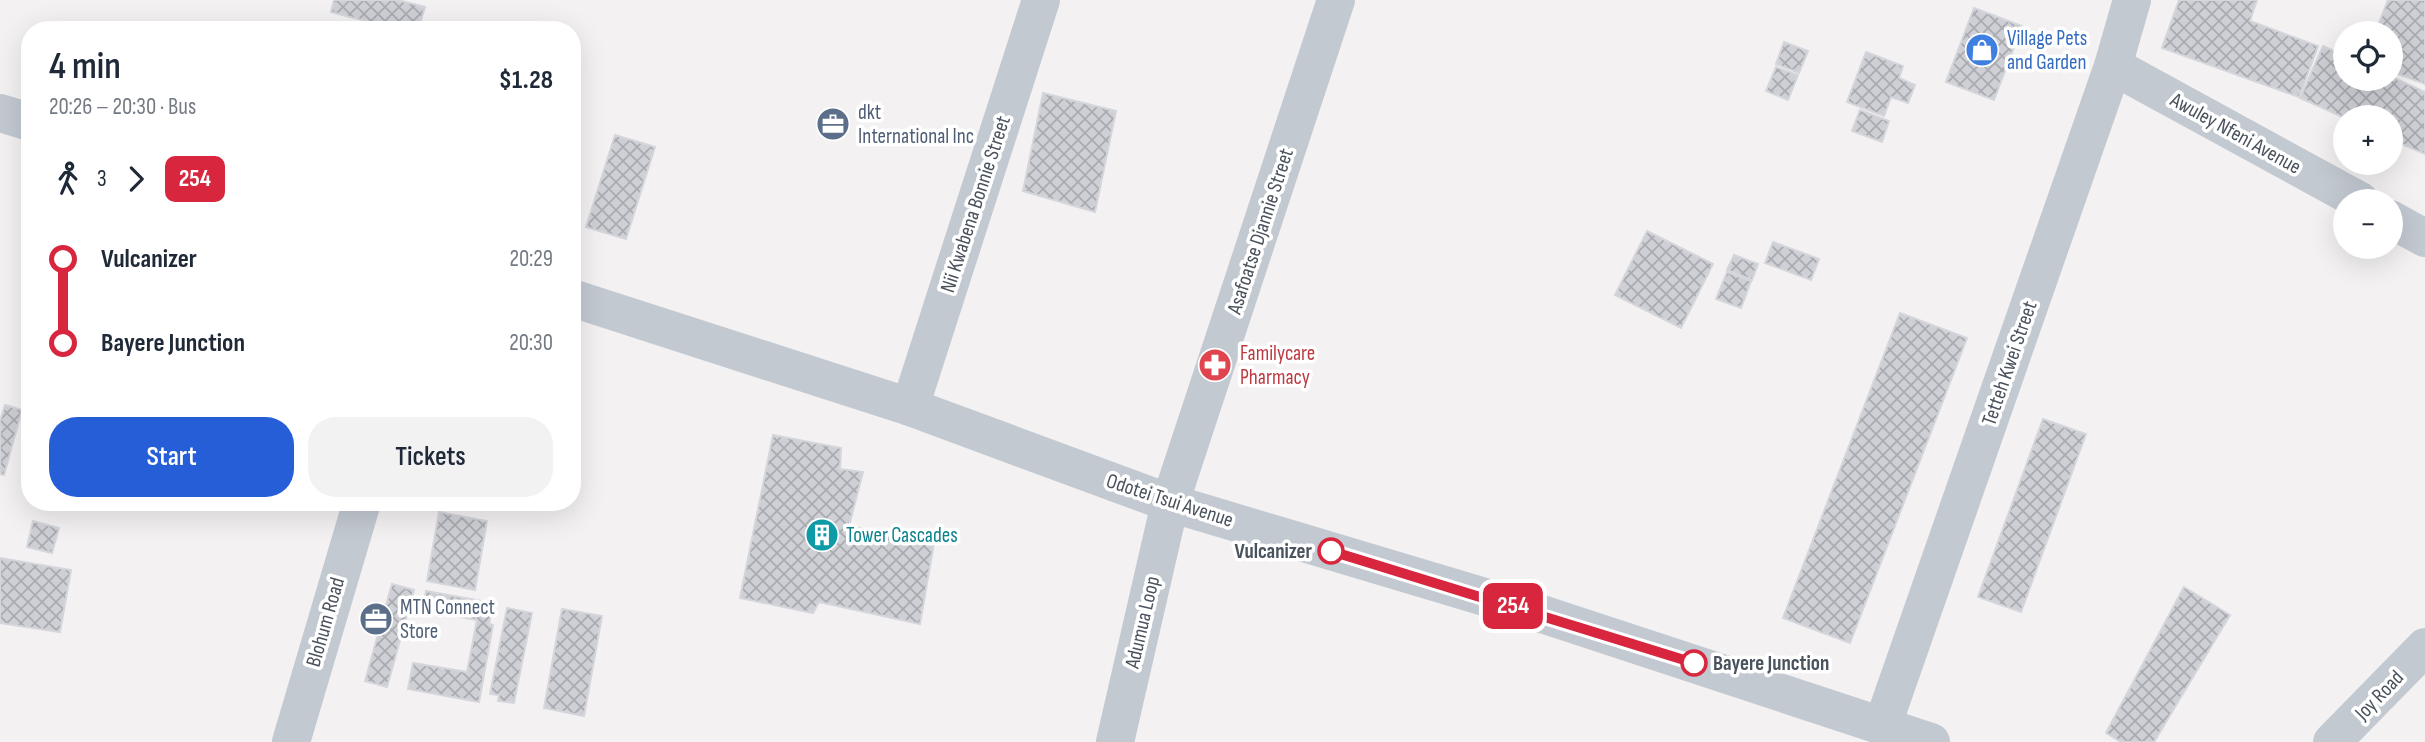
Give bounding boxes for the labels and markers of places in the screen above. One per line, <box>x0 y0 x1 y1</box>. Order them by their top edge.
place label: Village Pets and Garden <box>2007 26 2087 75</box>
shop icon: Village Pets and Garden <box>1963 31 2001 69</box>
place label: dkt International Inc <box>858 100 974 149</box>
office icon: dkt International Inc <box>814 105 852 143</box>
place label: Familycare Pharmacy <box>1240 341 1315 390</box>
pharmacy icon: Familycare Pharmacy <box>1196 346 1234 384</box>
building icon: Tower Cascades <box>803 516 841 554</box>
place label: Tower Cascades <box>846 523 958 548</box>
marker: Vulcanizer <box>1318 538 1344 564</box>
place label: Vulcanizer <box>1235 539 1313 564</box>
place label: MTN Connect Store <box>400 595 495 644</box>
office icon: MTN Connect Store <box>357 600 395 638</box>
marker: Bayere Junction <box>1681 650 1707 676</box>
place label: Bayere Junction <box>1713 651 1829 676</box>

